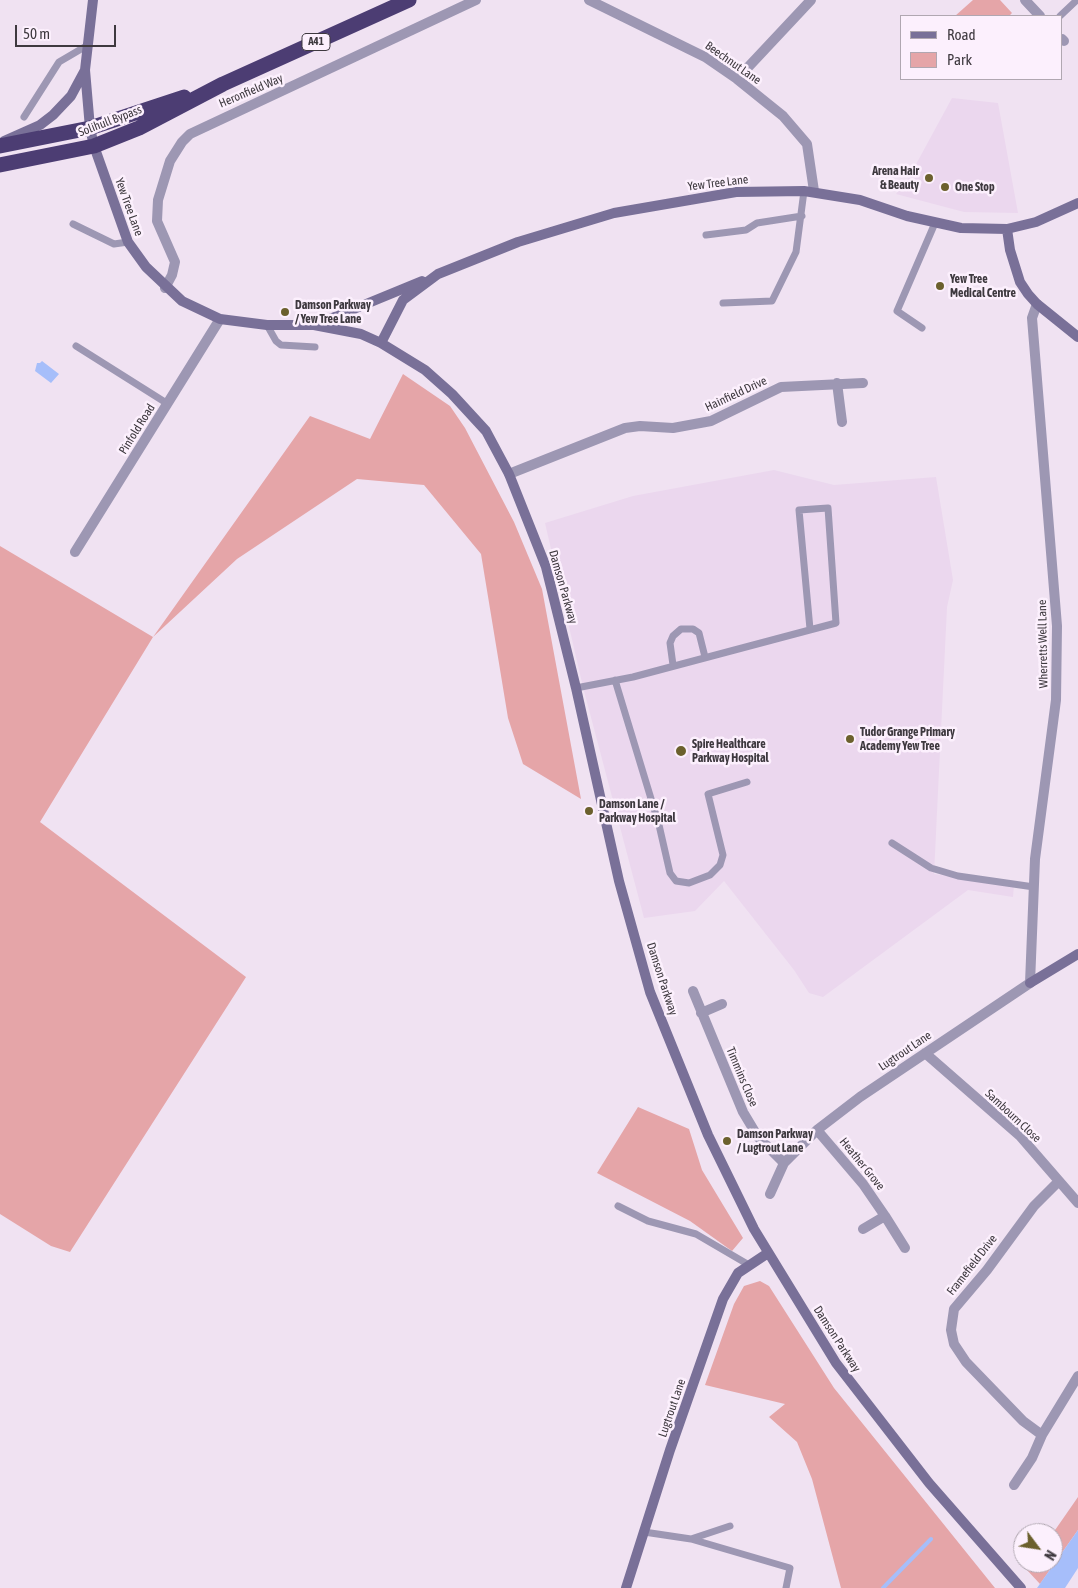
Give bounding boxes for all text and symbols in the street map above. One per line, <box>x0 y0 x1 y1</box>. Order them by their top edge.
scale bar <box>18 15 119 47</box>
legend <box>900 15 1063 80</box>
text: 50 m <box>23 25 50 42</box>
text: Road <box>947 26 976 43</box>
road number: A41 <box>302 34 330 51</box>
street label: Beechnut Lane <box>702 38 764 88</box>
text: Park <box>947 51 972 68</box>
street label: Heronfield Way <box>217 71 285 111</box>
street label: Solihull Bypass <box>76 102 144 140</box>
place label: Arena Hair & Beauty <box>872 164 919 192</box>
street label: Yew Tree Lane <box>687 172 749 194</box>
marker: Arena Hair & Beauty <box>923 172 935 184</box>
street label: Yew Tree Lane <box>112 176 146 238</box>
place label: One Stop <box>955 180 995 194</box>
marker: One Stop <box>939 181 951 193</box>
place label: Yew Tree Medical Centre <box>950 272 1016 300</box>
marker: Yew Tree Medical Centre <box>934 280 946 292</box>
place label: Damson Parkway / Yew Tree Lane <box>295 298 371 326</box>
marker: Damson Parkway / Yew Tree Lane <box>279 306 291 318</box>
street label: Hainfield Drive <box>703 373 769 415</box>
street label: Pinfold Road <box>116 401 158 457</box>
street label: Damson Parkway <box>546 549 580 625</box>
street label: Wherretts Well Lane <box>1035 600 1051 688</box>
place label: Tudor Grange Primary Academy Yew Tree <box>860 725 955 753</box>
marker: Tudor Grange Primary Academy Yew Tree <box>844 733 856 745</box>
place label: Spire Healthcare Parkway Hospital <box>692 737 769 765</box>
marker: Spire Healthcare Parkway Hospital <box>674 744 688 758</box>
place label: Damson Lane / Parkway Hospital <box>599 797 676 825</box>
marker: Damson Lane / Parkway Hospital <box>583 805 595 817</box>
street label: Damson Parkway <box>643 941 681 1017</box>
street label: Lugtrout Lane <box>876 1028 934 1074</box>
street label: Timmins Close <box>723 1045 761 1109</box>
street label: Sambourn Close <box>982 1086 1044 1146</box>
place label: Damson Parkway / Lugtrout Lane <box>737 1127 813 1155</box>
marker: Damson Parkway / Lugtrout Lane <box>721 1135 733 1147</box>
street label: Heather Grove <box>836 1135 888 1193</box>
street label: Framefield Drive <box>944 1232 1000 1298</box>
street label: Damson Parkway <box>810 1303 864 1375</box>
street label: Lugtrout Lane <box>655 1377 689 1439</box>
north arrow <box>1013 1523 1063 1573</box>
text: N <box>1041 1548 1059 1563</box>

